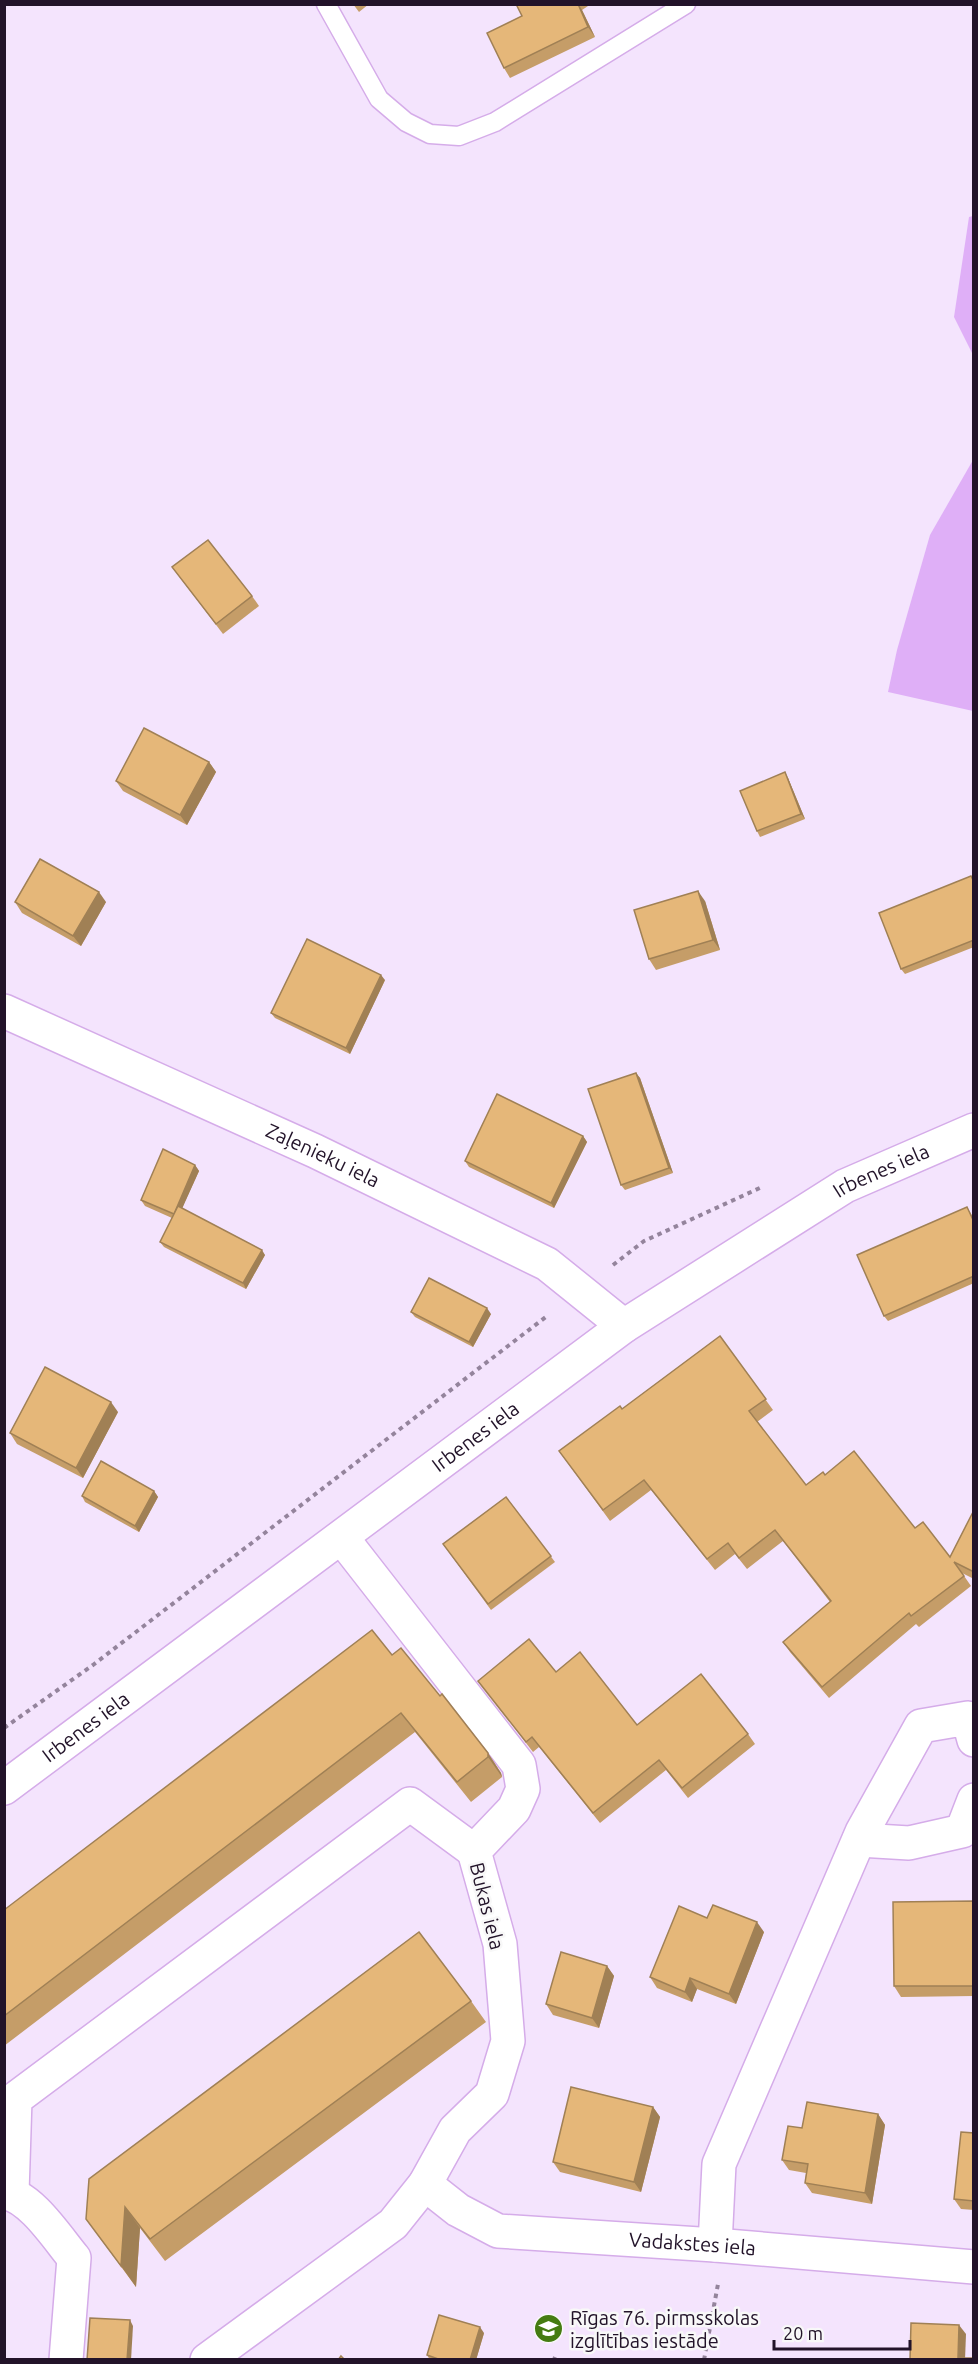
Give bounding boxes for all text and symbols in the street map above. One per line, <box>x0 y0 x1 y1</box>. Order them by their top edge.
street label: Zaļenieku iela <box>263 1119 384 1192</box>
street label: Irbenes iela <box>828 1139 932 1202</box>
street label: Irbenes iela <box>427 1396 523 1476</box>
street label: Irbenes iela <box>37 1687 134 1767</box>
street label: Bukas iela <box>466 1860 509 1952</box>
street label: Vadakstes iela <box>628 2227 757 2259</box>
place label: Rīgas 76. pirmsskolas izglītības iestāde <box>570 2306 759 2352</box>
school or university icon: Rīgas 76. pirmsskolas izglītības iestāde <box>533 2313 565 2345</box>
scale bar <box>774 2313 910 2351</box>
text: 20 m <box>783 2323 823 2343</box>

